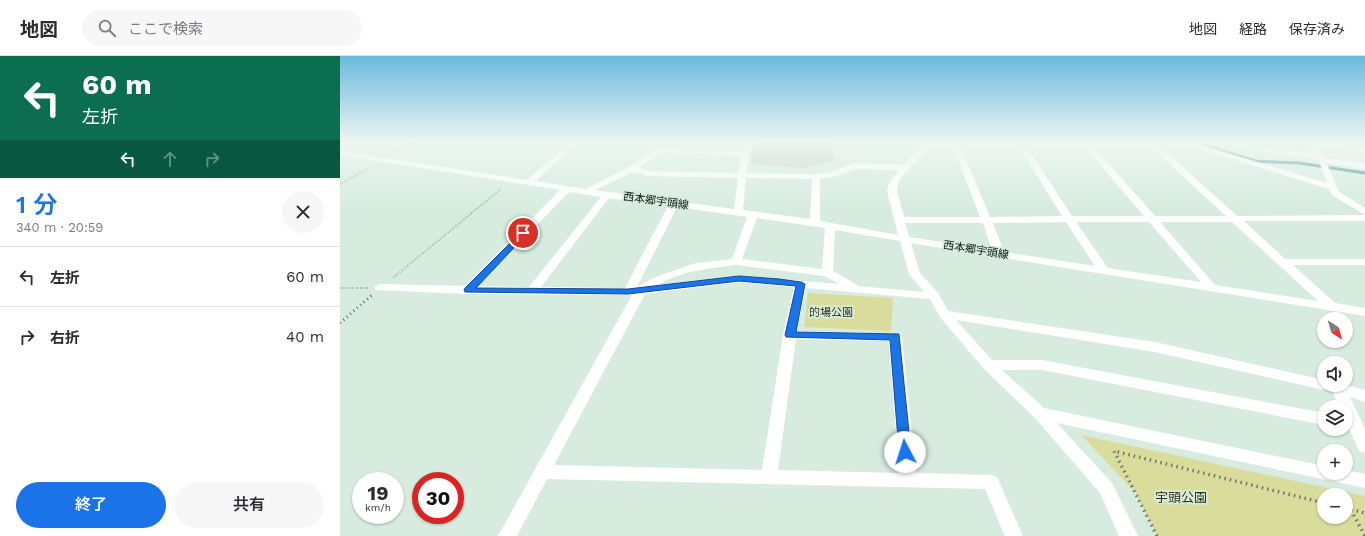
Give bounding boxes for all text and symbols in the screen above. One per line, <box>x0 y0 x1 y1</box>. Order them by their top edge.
search box <box>82 10 362 46</box>
icon: search <box>96 17 118 39</box>
text: 地図 <box>20 18 58 41</box>
text: ここで検索 <box>128 20 203 38</box>
text: 地図 <box>1189 21 1217 37</box>
text: 経路 <box>1239 21 1267 37</box>
text: 保存済み <box>1289 21 1345 37</box>
text: 60 m <box>82 68 152 101</box>
icon: left <box>16 72 68 124</box>
text: 左折 <box>82 106 118 127</box>
icon: left <box>117 148 139 170</box>
icon: ahead <box>159 148 181 170</box>
icon: right <box>201 148 223 170</box>
street label: 西本郷宇頭線 <box>622 190 690 212</box>
text: 1 分 <box>16 191 57 219</box>
button: close <box>282 191 324 233</box>
pin <box>506 216 540 250</box>
text: 340 m · 20:59 <box>16 220 103 235</box>
icon: arrive <box>512 222 534 244</box>
street label: 西本郷宇頭線 <box>942 238 1010 262</box>
icon: left <box>16 266 38 288</box>
text: 60 m <box>286 268 324 286</box>
text: 左折 <box>50 269 80 287</box>
park label: 的場公園 <box>809 306 853 319</box>
north arrow <box>1317 312 1353 348</box>
map controls <box>1317 312 1353 524</box>
icon: right <box>16 326 38 348</box>
text: 40 m <box>286 328 324 346</box>
text: 右折 <box>50 329 80 347</box>
button: sound <box>1317 356 1353 392</box>
button: layers <box>1317 400 1353 436</box>
position arrow <box>884 431 926 473</box>
button: + <box>1317 444 1353 480</box>
speed limit sign: 30 <box>412 472 464 524</box>
text: 19 <box>368 481 388 505</box>
button: 終了 <box>16 482 166 528</box>
button: 共有 <box>174 482 324 528</box>
button: − <box>1317 488 1353 524</box>
park label: 宇頭公園 <box>1155 490 1207 505</box>
text: km/h <box>365 502 391 513</box>

